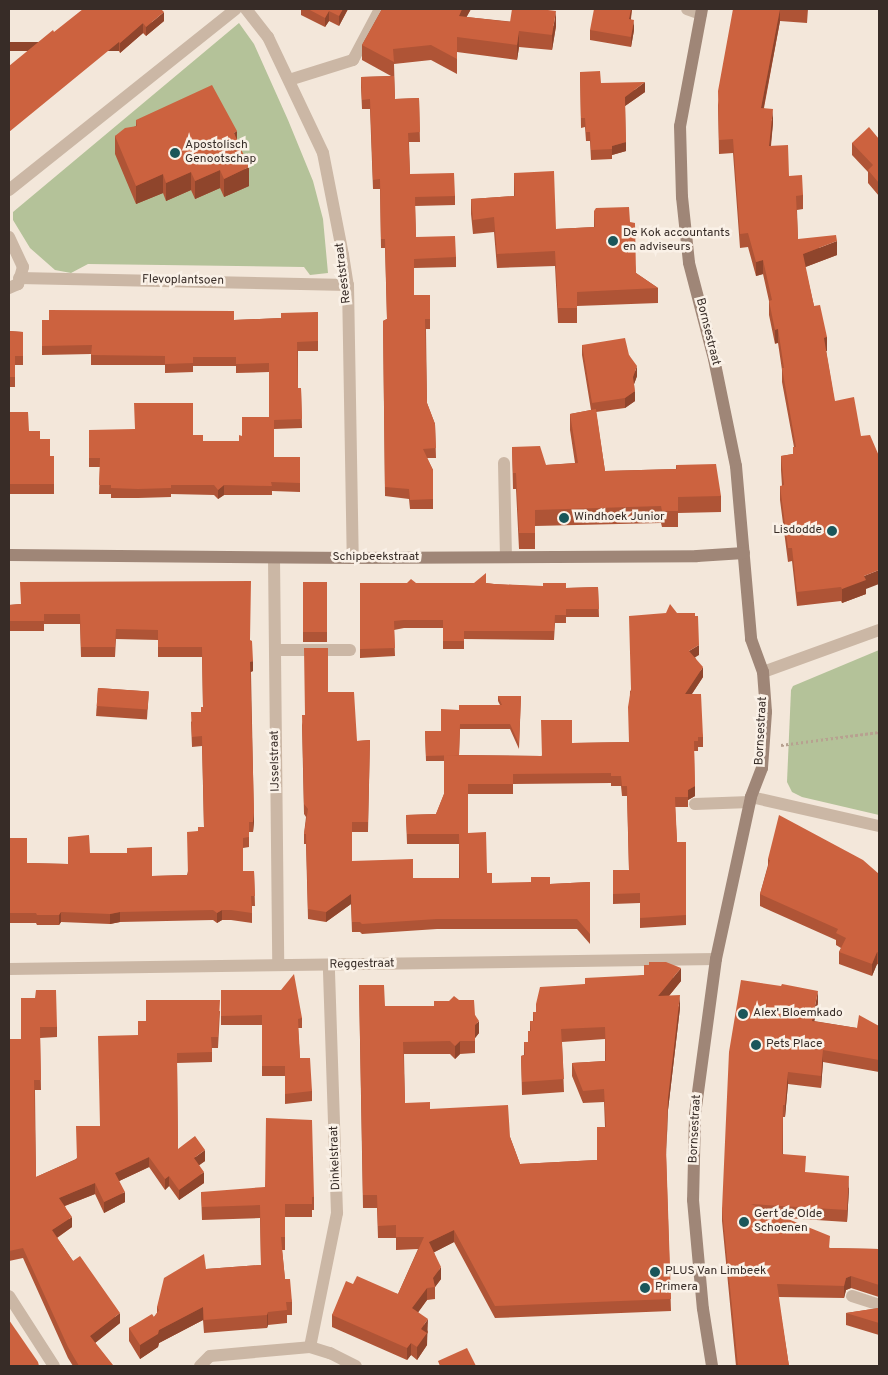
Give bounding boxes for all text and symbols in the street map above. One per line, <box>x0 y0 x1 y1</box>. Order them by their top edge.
place label: Apostolisch Genootschap <box>185 139 256 167</box>
marker: Apostolisch Genootschap <box>169 147 181 159</box>
place label: De Kok accountants en adviseurs <box>623 227 730 255</box>
marker: De Kok accountants en adviseurs <box>607 235 619 247</box>
street label: Reeststraat <box>333 242 355 304</box>
street label: Flevoplantsoen <box>142 273 224 289</box>
street label: Bornsestraat <box>692 297 722 367</box>
place label: Windhoek Junior <box>574 511 665 525</box>
marker: Windhoek Junior <box>558 512 570 524</box>
place label: Lisdodde <box>773 524 822 538</box>
marker: Lisdodde <box>826 525 838 537</box>
street label: Schipbeekstraat <box>333 551 419 565</box>
street label: Bornsestraat <box>753 696 771 766</box>
street label: IJsselstraat <box>268 730 284 792</box>
street label: Reggestraat <box>329 957 395 973</box>
place label: Alex' Bloemkado <box>753 1007 843 1021</box>
marker: Alex' Bloemkado <box>737 1008 749 1020</box>
place label: Pets Place <box>766 1038 823 1052</box>
marker: Pets Place <box>750 1039 762 1051</box>
street label: Bornsestraat <box>687 1094 705 1164</box>
street label: Dinkelstraat <box>328 1125 344 1191</box>
place label: Gert de Olde Schoenen <box>754 1208 822 1236</box>
marker: Gert de Olde Schoenen <box>738 1216 750 1228</box>
place label: PLUS Van Limbeek <box>665 1265 767 1279</box>
marker: PLUS Van Limbeek <box>649 1266 661 1278</box>
place label: Primera <box>655 1281 698 1295</box>
marker: Primera <box>639 1282 651 1294</box>

